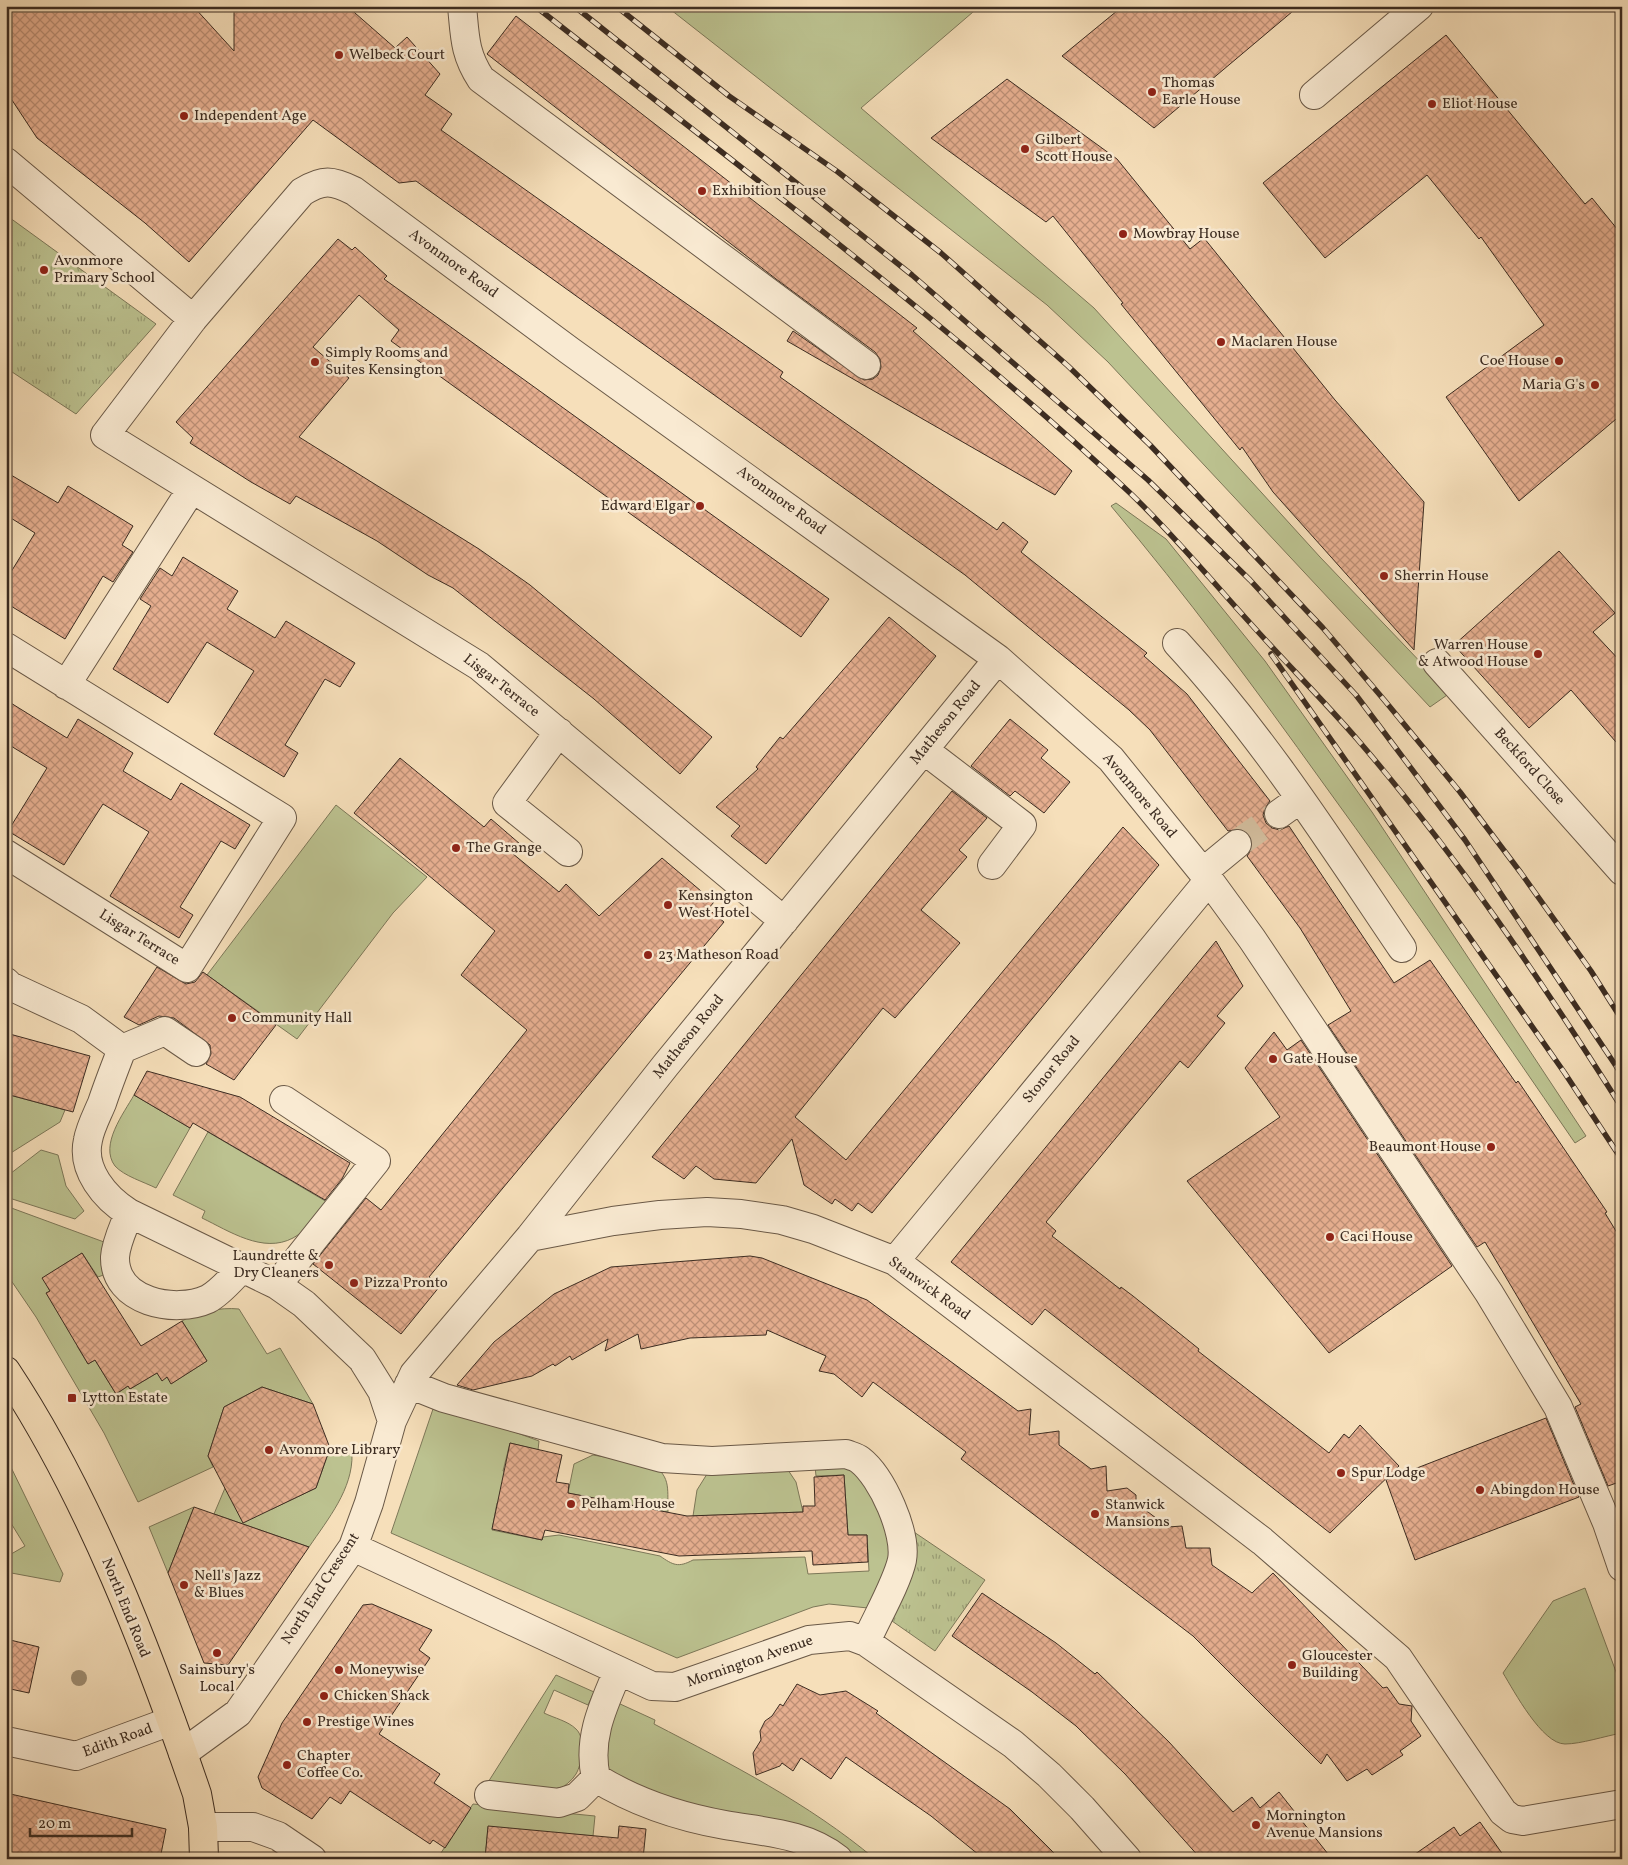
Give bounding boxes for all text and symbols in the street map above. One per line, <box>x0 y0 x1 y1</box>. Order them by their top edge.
place label: Welbeck Court <box>349 45 445 66</box>
marker: Welbeck Court <box>333 49 345 61</box>
place label: Thomas Earle House <box>1162 73 1241 111</box>
marker: Thomas Earle House <box>1146 86 1158 98</box>
place label: Eliot House <box>1442 94 1518 115</box>
marker: Eliot House <box>1426 98 1438 110</box>
place label: Independent Age <box>194 106 307 127</box>
marker: Independent Age <box>178 110 190 122</box>
place label: Gilbert Scott House <box>1035 130 1113 168</box>
marker: Gilbert Scott House <box>1019 143 1031 155</box>
place label: Exhibition House <box>712 181 826 202</box>
marker: Exhibition House <box>696 185 708 197</box>
street label: Avonmore Road <box>404 224 502 304</box>
place label: Mowbray House <box>1133 224 1240 245</box>
marker: Mowbray House <box>1117 228 1129 240</box>
place label: Avonmore Primary School <box>54 251 155 289</box>
marker: Avonmore Primary School <box>38 264 50 276</box>
place label: Maclaren House <box>1231 332 1337 353</box>
marker: Maclaren House <box>1215 336 1227 348</box>
place label: Simply Rooms and Suites Kensington <box>325 343 448 381</box>
place label: Coe House <box>1480 351 1549 372</box>
marker: Coe House <box>1553 355 1565 367</box>
marker: Simply Rooms and Suites Kensington <box>309 356 321 368</box>
place label: Maria G's <box>1522 375 1585 396</box>
marker: Maria G's <box>1589 379 1601 391</box>
street label: Avonmore Road <box>732 461 830 541</box>
place label: Edward Elgar <box>601 496 690 517</box>
marker: Edward Elgar <box>694 500 706 512</box>
place label: Sherrin House <box>1394 566 1489 587</box>
marker: Sherrin House <box>1378 570 1390 582</box>
place label: Warren House & Atwood House <box>1418 635 1528 673</box>
marker: Warren House & Atwood House <box>1532 648 1544 660</box>
street label: Lisgar Terrace <box>458 649 544 723</box>
street label: Matheson Road <box>906 676 986 770</box>
street label: Beckford Close <box>1489 724 1569 810</box>
street label: Avonmore Road <box>1097 749 1181 843</box>
place label: The Grange <box>466 838 542 859</box>
marker: The Grange <box>450 842 462 854</box>
place label: Kensington West Hotel <box>678 886 753 924</box>
marker: Kensington West Hotel <box>662 899 674 911</box>
street label: Lisgar Terrace <box>94 905 184 971</box>
place label: 23 Matheson Road <box>658 945 779 966</box>
marker: 23 Matheson Road <box>642 949 654 961</box>
street label: Matheson Road <box>649 990 729 1084</box>
place label: Community Hall <box>242 1008 352 1029</box>
marker: Community Hall <box>226 1012 238 1024</box>
street label: Stonor Road <box>1018 1032 1086 1108</box>
place label: Gate House <box>1283 1049 1358 1070</box>
marker: Gate House <box>1267 1053 1279 1065</box>
place label: Beaumont House <box>1369 1137 1481 1158</box>
marker: Beaumont House <box>1485 1141 1497 1153</box>
place label: Caci House <box>1340 1227 1413 1248</box>
marker: Caci House <box>1324 1231 1336 1243</box>
place label: Laundrette & Dry Cleaners <box>232 1246 319 1284</box>
street label: Stanwick Road <box>884 1252 974 1326</box>
marker: Laundrette & Dry Cleaners <box>323 1259 335 1271</box>
place label: Pizza Pronto <box>364 1273 448 1294</box>
marker: Pizza Pronto <box>348 1277 360 1289</box>
place label: Lytton Estate <box>82 1388 168 1409</box>
marker: Lytton Estate <box>66 1392 78 1404</box>
place label: Avonmore Library <box>279 1440 400 1461</box>
marker: Avonmore Library <box>263 1444 275 1456</box>
place label: Spur Lodge <box>1351 1463 1425 1484</box>
marker: Spur Lodge <box>1335 1467 1347 1479</box>
place label: Abingdon House <box>1490 1480 1600 1501</box>
marker: Abingdon House <box>1474 1484 1486 1496</box>
place label: Pelham House <box>581 1494 675 1515</box>
place label: Stanwick Mansions <box>1105 1495 1170 1533</box>
marker: Pelham House <box>565 1498 577 1510</box>
marker: Stanwick Mansions <box>1089 1508 1101 1520</box>
street label: North End Crescent <box>277 1529 365 1649</box>
street label: North End Road <box>95 1555 155 1661</box>
place label: Nell's Jazz & Blues <box>194 1566 261 1604</box>
marker: Nell's Jazz & Blues <box>178 1579 190 1591</box>
street label: Mornington Avenue <box>684 1631 816 1693</box>
place label: Gloucester Building <box>1302 1646 1373 1684</box>
marker: Sainsbury's Local <box>211 1647 223 1659</box>
marker: Gloucester Building <box>1286 1659 1298 1671</box>
place label: Sainsbury's Local <box>179 1660 255 1698</box>
place label: Moneywise <box>349 1660 424 1681</box>
marker: Moneywise <box>333 1664 345 1676</box>
place label: Chicken Shack <box>334 1686 430 1707</box>
marker: Chicken Shack <box>318 1690 330 1702</box>
place label: Prestige Wines <box>317 1712 414 1733</box>
marker: Prestige Wines <box>301 1716 313 1728</box>
street label: Edith Road <box>80 1719 156 1763</box>
place label: Chapter Coffee Co. <box>297 1746 363 1784</box>
marker: Chapter Coffee Co. <box>281 1759 293 1771</box>
scale bar <box>30 1805 132 1837</box>
place label: Mornington Avenue Mansions <box>1266 1806 1383 1844</box>
text: 20 m <box>38 1814 71 1835</box>
marker: Mornington Avenue Mansions <box>1250 1819 1262 1831</box>

